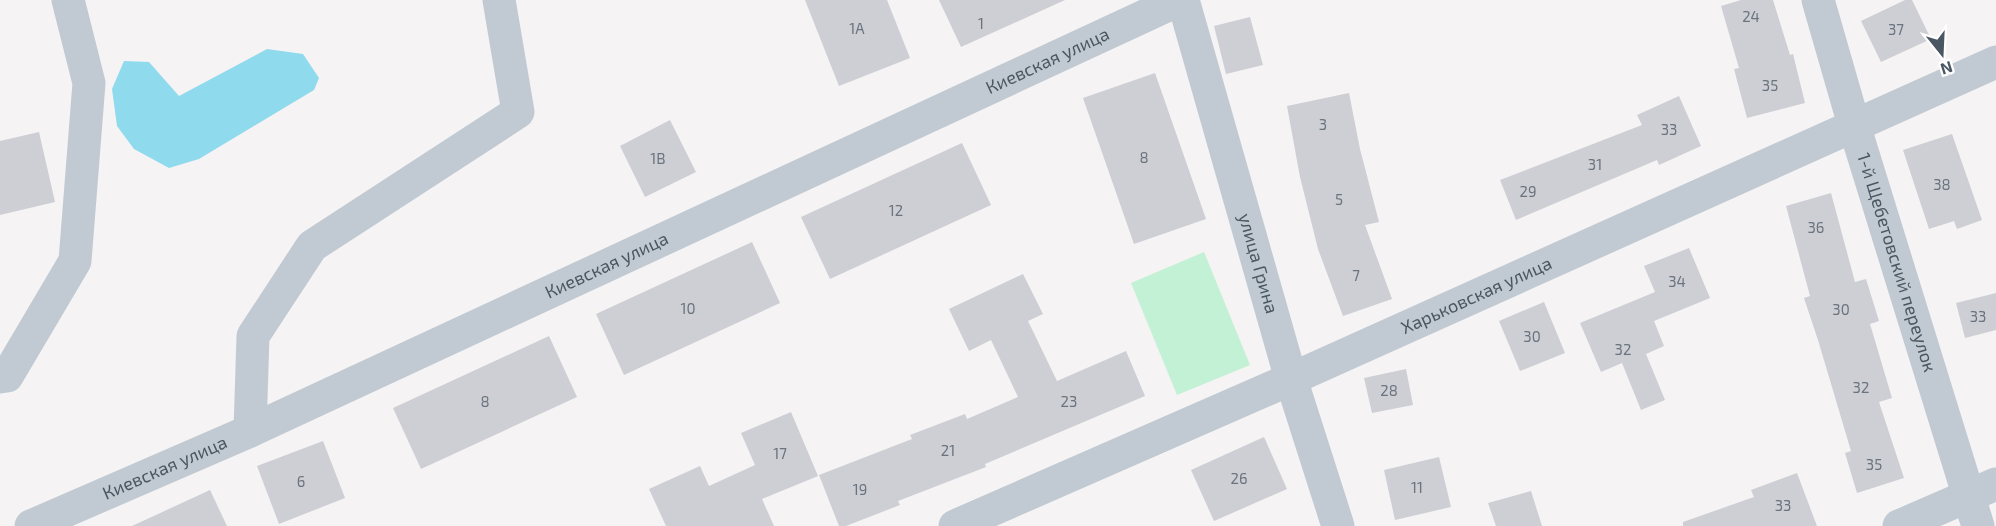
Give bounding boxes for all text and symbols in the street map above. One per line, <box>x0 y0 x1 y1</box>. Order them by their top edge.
house number: 24 <box>1742 7 1760 25</box>
house number: 1 <box>978 14 984 32</box>
house number: 1А <box>849 19 865 37</box>
house number: 37 <box>1888 20 1904 38</box>
street label: Киевская улица <box>982 22 1112 98</box>
north arrow <box>1912 24 1972 84</box>
text: N <box>1938 58 1955 80</box>
house number: 35 <box>1762 76 1778 94</box>
house number: 3 <box>1319 115 1327 133</box>
house number: 33 <box>1661 120 1677 138</box>
house number: 8 <box>1139 148 1149 166</box>
house number: 1В <box>650 149 666 167</box>
street label: 1-й Щебетовский переулок <box>1853 150 1942 375</box>
house number: 31 <box>1588 155 1602 173</box>
house number: 38 <box>1933 175 1951 193</box>
house number: 29 <box>1519 182 1537 200</box>
house number: 5 <box>1335 190 1343 208</box>
house number: 12 <box>889 201 903 219</box>
street label: улица Грина <box>1234 211 1284 316</box>
house number: 36 <box>1808 218 1824 236</box>
street label: Киевская улица <box>541 226 672 303</box>
street label: Харьковская улица <box>1397 251 1555 338</box>
house number: 7 <box>1352 266 1360 284</box>
house number: 34 <box>1668 272 1686 290</box>
house number: 10 <box>680 299 696 317</box>
house number: 30 <box>1832 300 1850 318</box>
house number: 33 <box>1970 307 1986 325</box>
house number: 30 <box>1523 327 1541 345</box>
house number: 32 <box>1615 340 1631 358</box>
house number: 32 <box>1853 378 1869 396</box>
house number: 28 <box>1380 381 1398 399</box>
house number: 8 <box>480 392 490 410</box>
house number: 23 <box>1061 392 1077 410</box>
street label: Киевская улица <box>99 430 230 504</box>
house number: 21 <box>941 441 955 459</box>
house number: 17 <box>773 444 787 462</box>
house number: 35 <box>1866 455 1882 473</box>
house number: 26 <box>1230 469 1248 487</box>
house number: 6 <box>297 472 305 490</box>
house number: 11 <box>1411 478 1423 496</box>
house number: 19 <box>853 480 867 498</box>
house number: 33 <box>1775 496 1791 514</box>

